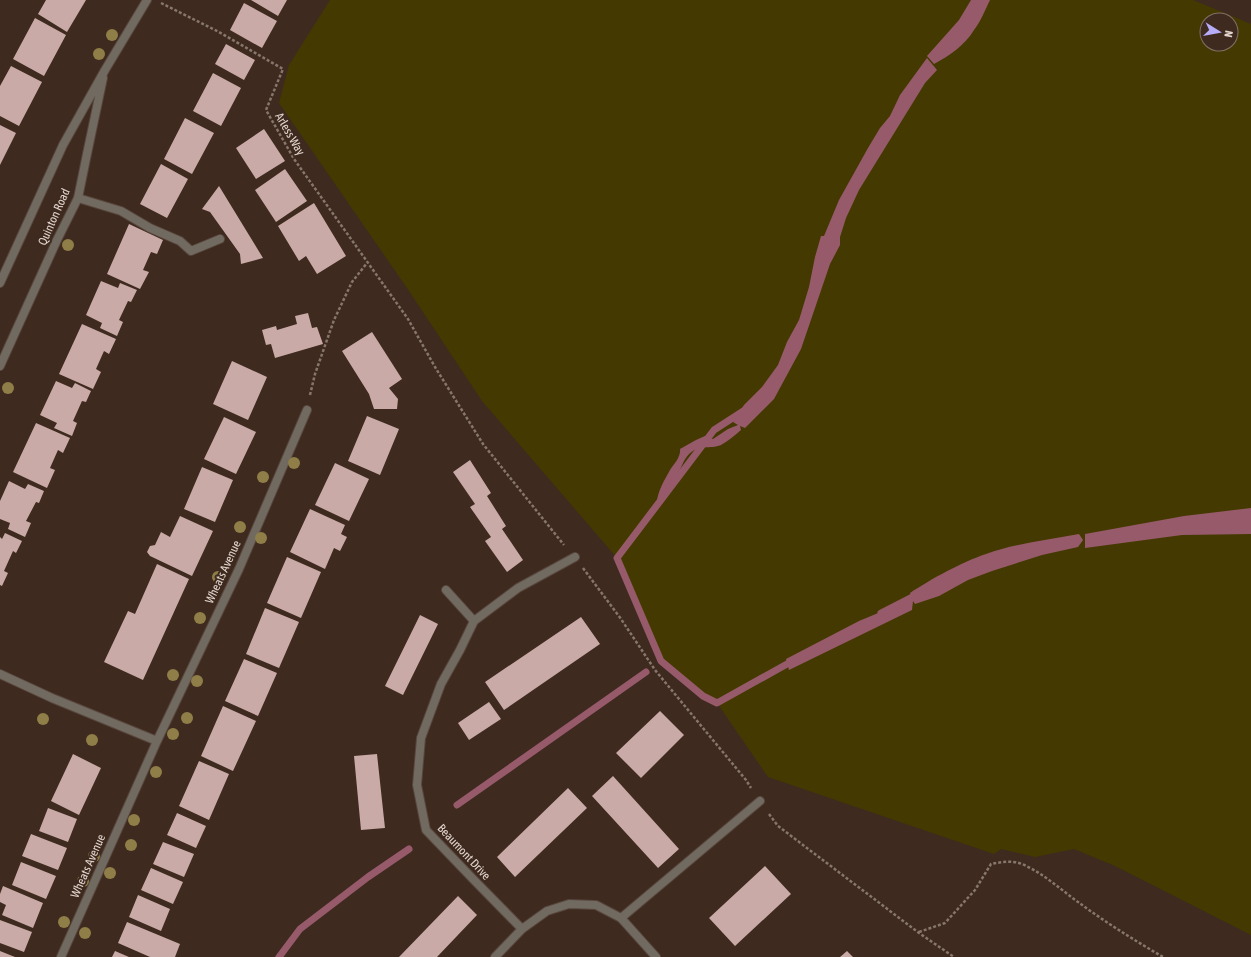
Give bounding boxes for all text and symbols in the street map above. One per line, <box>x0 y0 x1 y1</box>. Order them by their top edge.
north arrow <box>1199 12 1239 52</box>
text: N <box>1222 30 1235 38</box>
street label: Arless Way <box>272 110 308 158</box>
street label: Quinton Road <box>35 186 73 248</box>
street label: Wheats Avenue <box>202 538 244 606</box>
street label: Beaumont Drive <box>435 821 493 883</box>
street label: Wheats Avenue <box>68 832 108 900</box>

